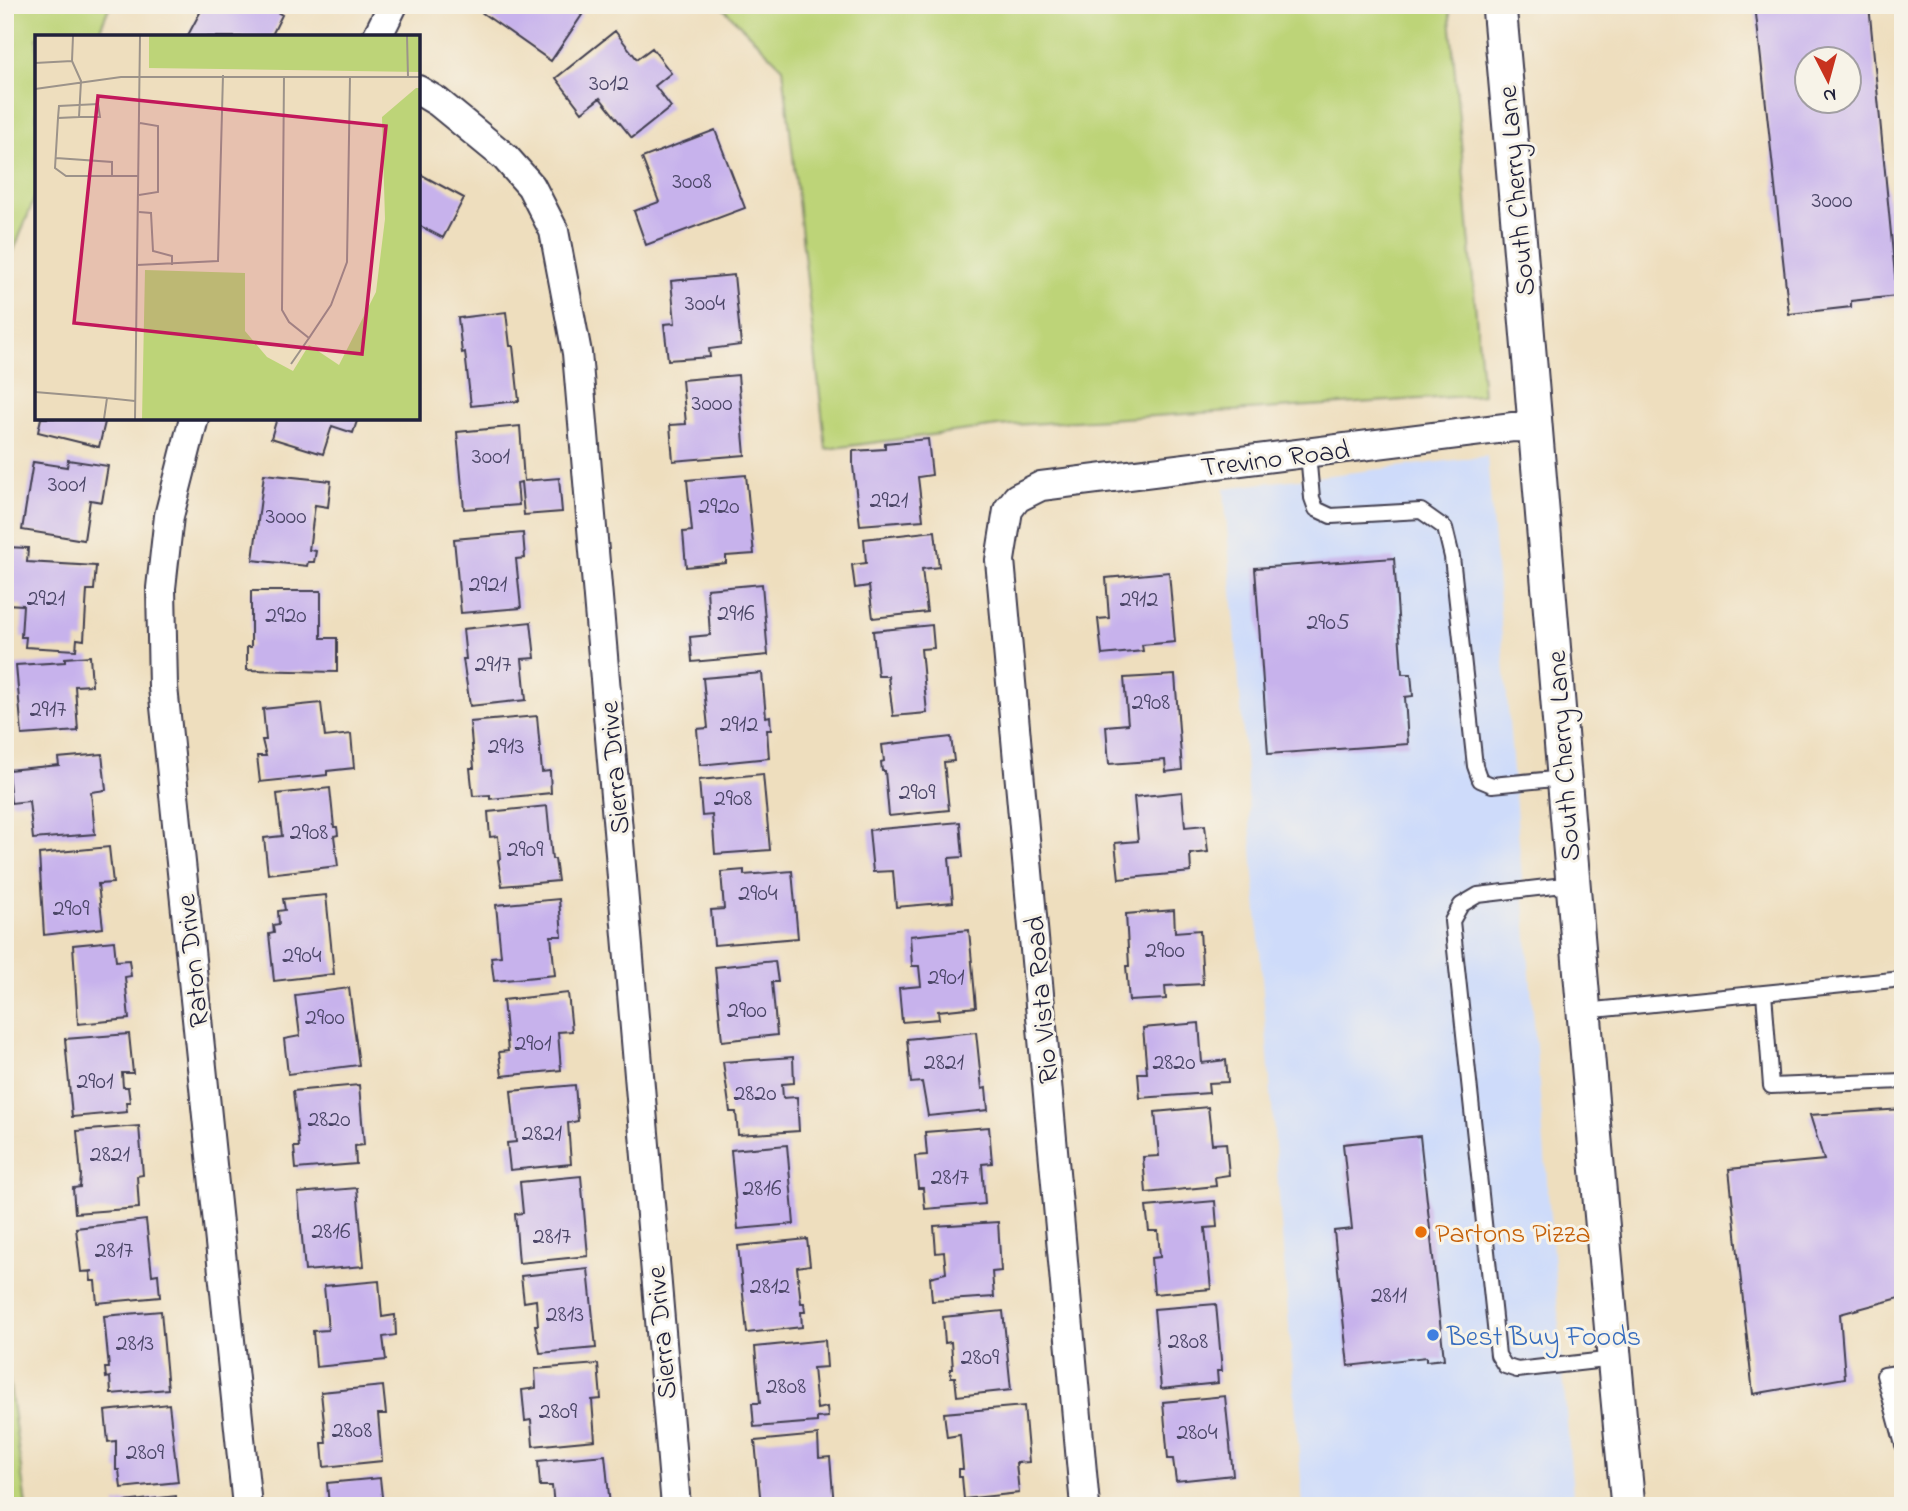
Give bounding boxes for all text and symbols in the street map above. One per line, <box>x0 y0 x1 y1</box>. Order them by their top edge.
inset map <box>35 35 420 420</box>
north arrow <box>1792 46 1862 116</box>
house number: 3012 <box>589 67 629 102</box>
text: N <box>1822 80 1837 109</box>
street label: South Cherry Lane <box>1489 83 1548 298</box>
house number: 3008 <box>672 165 712 200</box>
house number: 3000 <box>1811 184 1853 219</box>
house number: 3004 <box>685 287 725 322</box>
house number: 3000 <box>691 387 733 422</box>
street label: Trevino Road <box>1199 431 1352 490</box>
house number: 3001 <box>472 440 511 475</box>
house number: 3001 <box>48 468 87 503</box>
house number: 2921 <box>870 484 909 519</box>
house number: 2920 <box>698 490 740 525</box>
house number: 3000 <box>265 500 307 535</box>
house number: 2921 <box>469 568 508 603</box>
house number: 2921 <box>27 582 66 617</box>
house number: 2912 <box>1120 583 1158 618</box>
house number: 2916 <box>717 597 755 632</box>
house number: 2920 <box>265 599 307 634</box>
house number: 2905 <box>1306 606 1350 641</box>
house number: 2917 <box>475 648 511 683</box>
street label: South Cherry Lane <box>1538 649 1593 863</box>
house number: 2908 <box>1132 686 1170 721</box>
house number: 2917 <box>30 693 66 728</box>
street label: Sierra Drive <box>590 699 643 836</box>
house number: 2912 <box>720 708 758 743</box>
house number: 2913 <box>488 730 524 765</box>
house number: 2909 <box>899 776 936 811</box>
house number: 2908 <box>714 782 752 817</box>
house number: 2908 <box>290 816 328 851</box>
house number: 2909 <box>507 833 544 868</box>
house number: 2904 <box>738 877 778 912</box>
street label: Raton Drive <box>167 891 222 1029</box>
house number: 2909 <box>53 892 90 927</box>
street label: Rio Vista Road <box>1016 914 1071 1085</box>
house number: 2900 <box>1145 934 1185 969</box>
house number: 2904 <box>282 939 322 974</box>
house number: 2901 <box>927 961 965 996</box>
house number: 2900 <box>727 994 767 1029</box>
house number: 2900 <box>305 1001 345 1036</box>
house number: 2901 <box>514 1027 552 1062</box>
house number: 2821 <box>924 1046 965 1081</box>
house number: 2820 <box>1152 1046 1196 1081</box>
house number: 2901 <box>76 1065 114 1100</box>
house number: 2820 <box>733 1077 777 1112</box>
house number: 2820 <box>307 1103 351 1138</box>
house number: 2821 <box>522 1117 563 1152</box>
house number: 2821 <box>90 1138 131 1173</box>
house number: 2817 <box>931 1161 969 1196</box>
house number: 2816 <box>742 1172 782 1207</box>
house number: 2816 <box>311 1215 351 1250</box>
place label: Partons Pizza <box>1435 1215 1591 1256</box>
house number: 2817 <box>533 1220 571 1255</box>
marker: Partons Pizza <box>1413 1224 1429 1240</box>
house number: 2817 <box>95 1234 133 1269</box>
street label: Sierra Drive <box>637 1264 690 1401</box>
house number: 2812 <box>750 1270 790 1305</box>
house number: 2811 <box>1371 1279 1407 1314</box>
house number: 2813 <box>546 1298 584 1333</box>
place label: Best Buy Foods <box>1446 1318 1641 1359</box>
house number: 2808 <box>1168 1325 1208 1360</box>
house number: 2813 <box>116 1327 154 1362</box>
marker: Best Buy Foods <box>1425 1327 1441 1343</box>
house number: 2809 <box>961 1341 1000 1376</box>
house number: 2808 <box>766 1370 806 1405</box>
house number: 2809 <box>539 1395 578 1430</box>
house number: 2808 <box>332 1414 372 1449</box>
house number: 2804 <box>1176 1416 1218 1451</box>
house number: 2809 <box>126 1436 165 1471</box>

